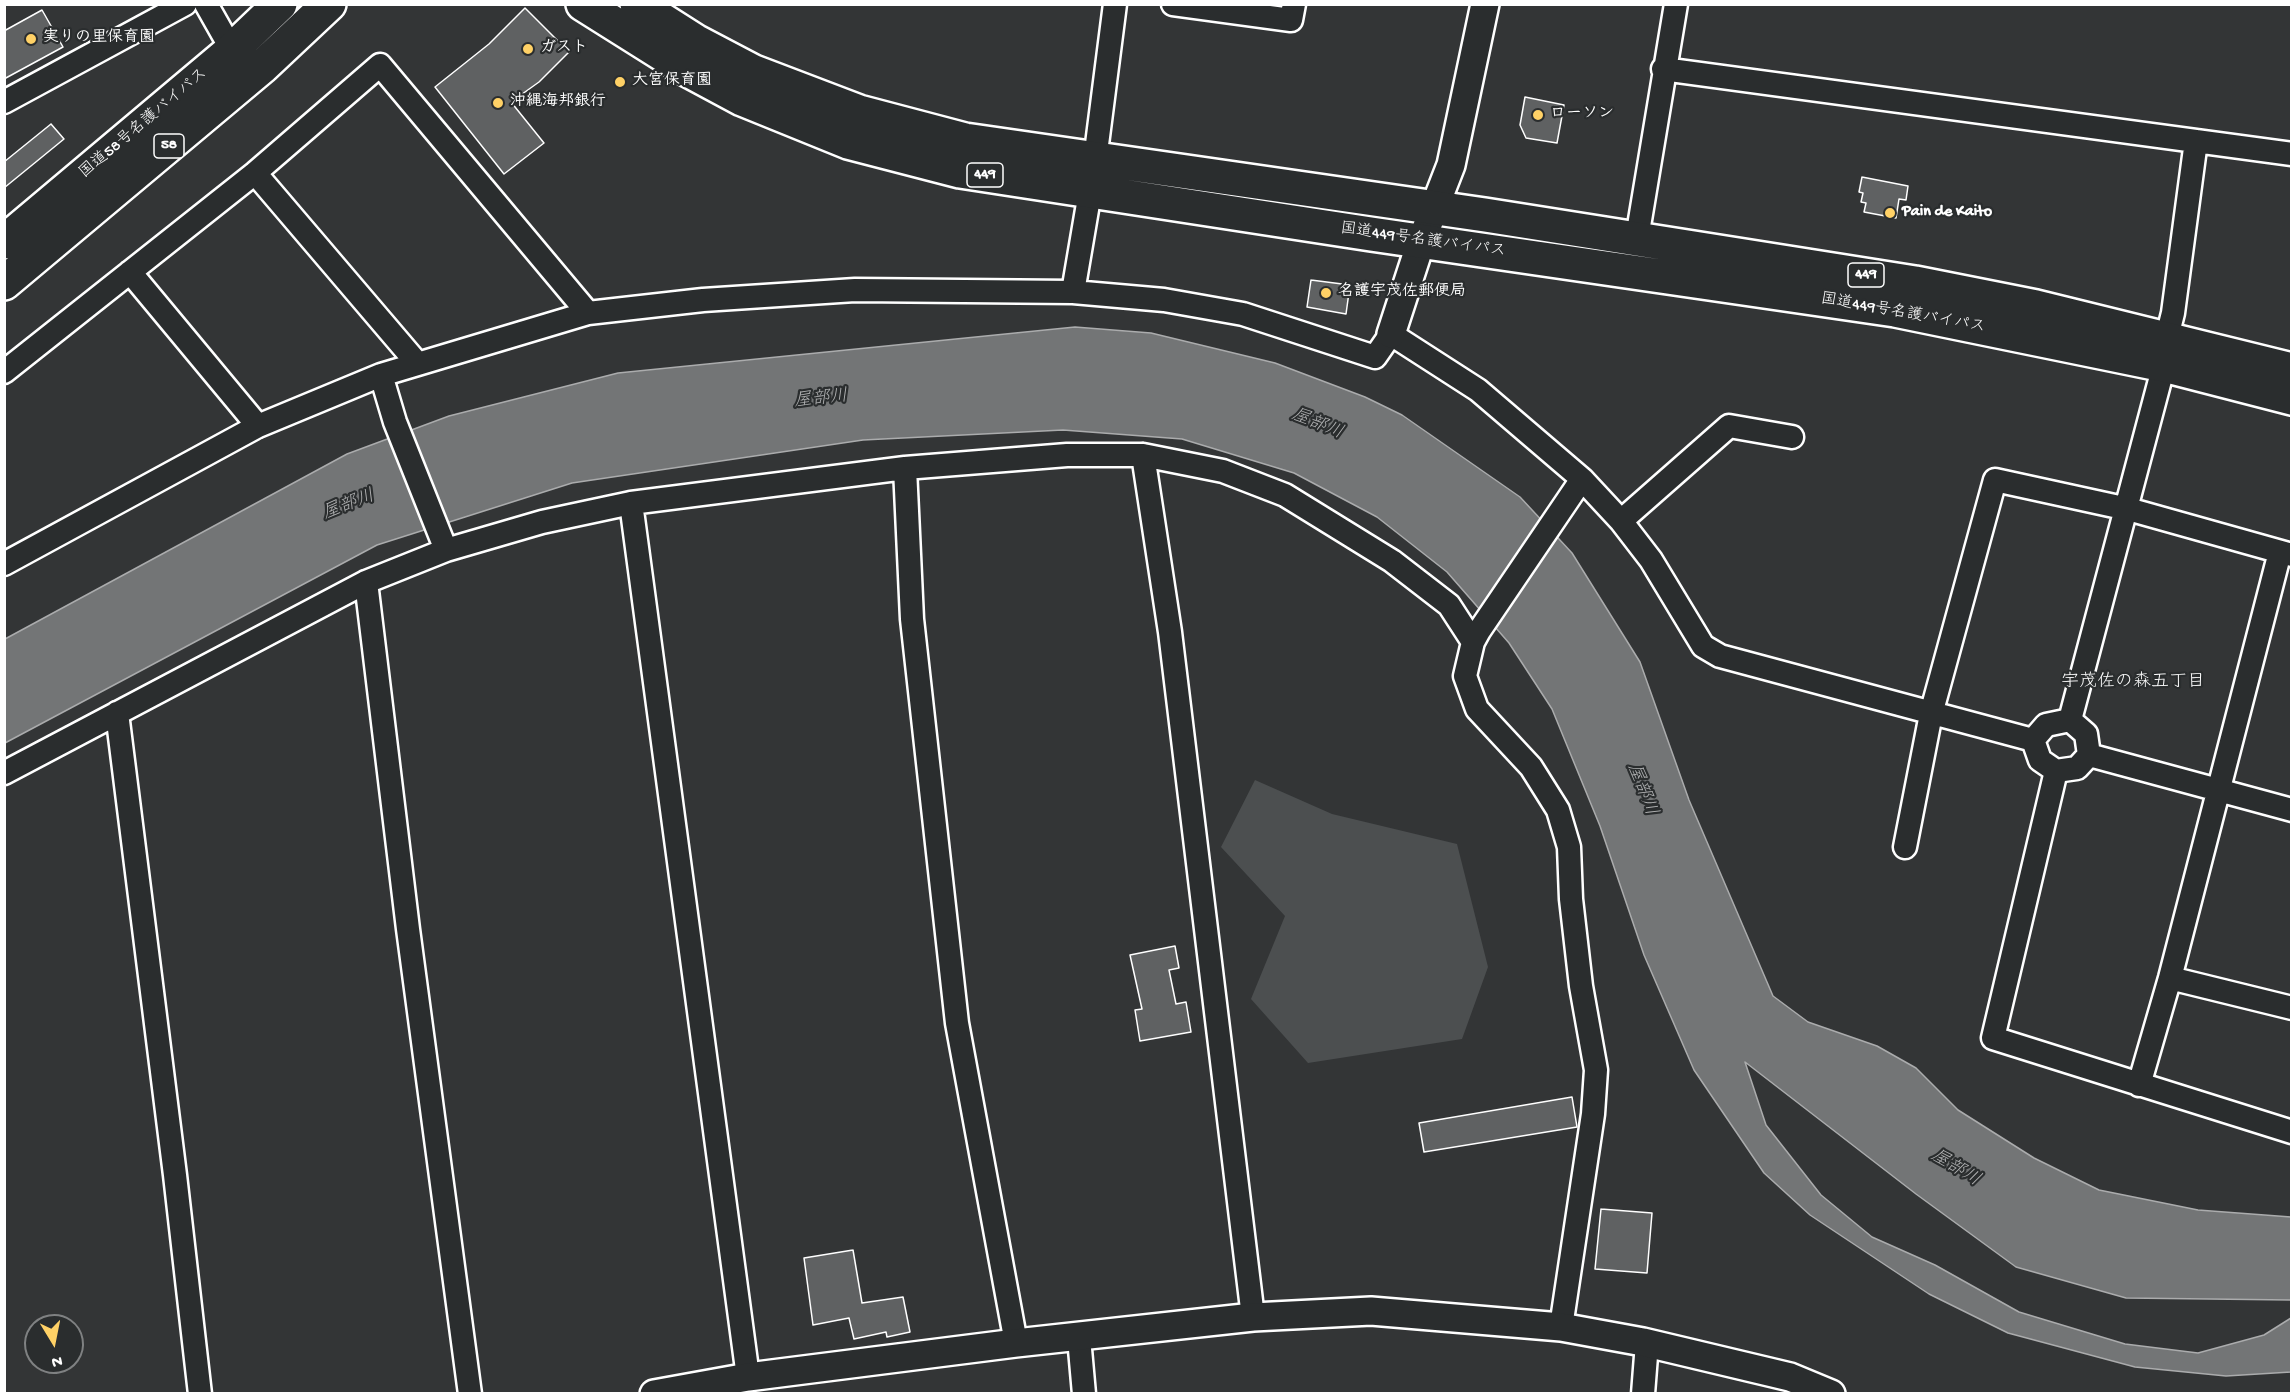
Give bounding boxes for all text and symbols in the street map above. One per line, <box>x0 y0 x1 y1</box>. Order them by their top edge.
place label: 実りの里保育園 <box>43 29 155 49</box>
marker: 実りの里保育園 <box>24 32 38 46</box>
place label: ガスト <box>540 39 588 59</box>
marker: ガスト <box>521 42 535 56</box>
street label: 国道58号名護バイパス <box>76 65 212 183</box>
place label: 大宮保育園 <box>632 72 712 92</box>
marker: 大宮保育園 <box>613 75 627 89</box>
place label: 沖縄海邦銀行 <box>510 93 606 113</box>
marker: 沖縄海邦銀行 <box>491 96 505 110</box>
place label: ローソン <box>1550 105 1614 125</box>
marker: ローソン <box>1531 108 1545 122</box>
road number: 58 <box>154 134 184 158</box>
road number: 449 <box>967 163 1003 187</box>
place label: Pain de Kaito <box>1902 203 1992 223</box>
marker: Pain de Kaito <box>1883 206 1897 220</box>
street label: 国道449号名護バイパス <box>1339 220 1507 262</box>
road number: 449 <box>1848 263 1884 287</box>
place label: 名護宇茂佐郵便局 <box>1338 283 1466 303</box>
marker: 名護宇茂佐郵便局 <box>1319 286 1333 300</box>
street label: 国道449号名護バイパス <box>1819 290 1987 338</box>
water label: 屋部川 <box>793 386 849 414</box>
water label: 屋部川 <box>1288 405 1346 445</box>
water label: 屋部川 <box>320 486 378 526</box>
district label: 宇茂佐の森五丁目 <box>2061 672 2205 694</box>
water label: 屋部川 <box>1621 761 1661 819</box>
water label: 屋部川 <box>1926 1146 1984 1192</box>
north arrow <box>24 1314 84 1374</box>
text: N <box>50 1350 64 1371</box>

